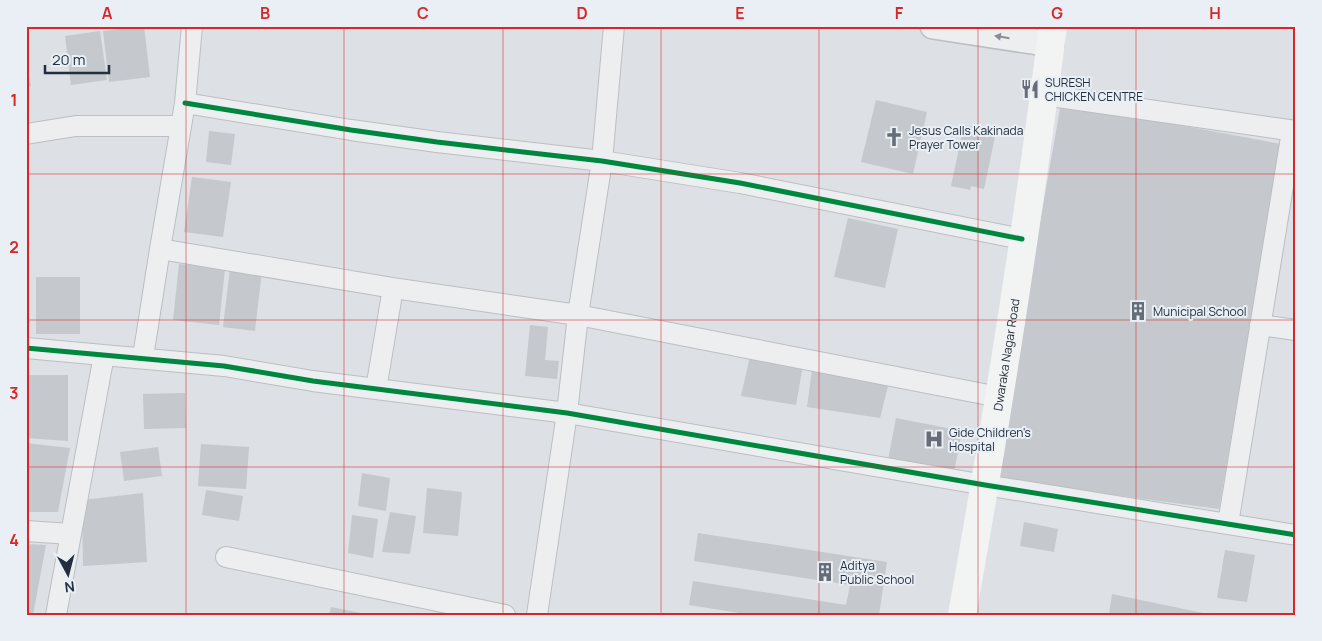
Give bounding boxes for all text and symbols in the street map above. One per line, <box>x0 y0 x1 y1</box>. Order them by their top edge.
text: A <box>102 2 113 24</box>
text: B <box>260 2 270 24</box>
text: C <box>417 2 429 24</box>
text: D <box>576 2 588 24</box>
text: E <box>735 2 745 24</box>
text: F <box>895 2 904 24</box>
text: G <box>1051 2 1063 24</box>
text: H <box>1209 2 1221 24</box>
one-way arrow <box>994 33 1010 41</box>
scale bar <box>45 42 109 74</box>
text: 20 m <box>52 49 85 70</box>
place label: SURESH CHICKEN CENTRE <box>1045 74 1143 105</box>
restaurant icon: SURESH CHICKEN CENTRE <box>1019 78 1041 100</box>
text: 1 <box>10 89 18 111</box>
place label: Jesus Calls Kakinada Prayer Tower <box>909 122 1023 153</box>
church icon: Jesus Calls Kakinada Prayer Tower <box>883 126 905 148</box>
text: 2 <box>9 236 19 258</box>
street label: Dwaraka Nagar Road <box>989 297 1023 412</box>
building icon: Municipal School <box>1127 300 1149 322</box>
place label: Municipal School <box>1153 303 1247 320</box>
text: 3 <box>9 382 19 404</box>
place label: Gide Children's Hospital <box>949 424 1031 455</box>
hospital icon: Gide Children's Hospital <box>923 428 945 450</box>
text: 4 <box>9 529 19 551</box>
north arrow <box>42 548 92 598</box>
place label: Aditya Public School <box>840 557 914 588</box>
building icon: Aditya Public School <box>814 561 836 583</box>
text: N <box>63 577 76 597</box>

